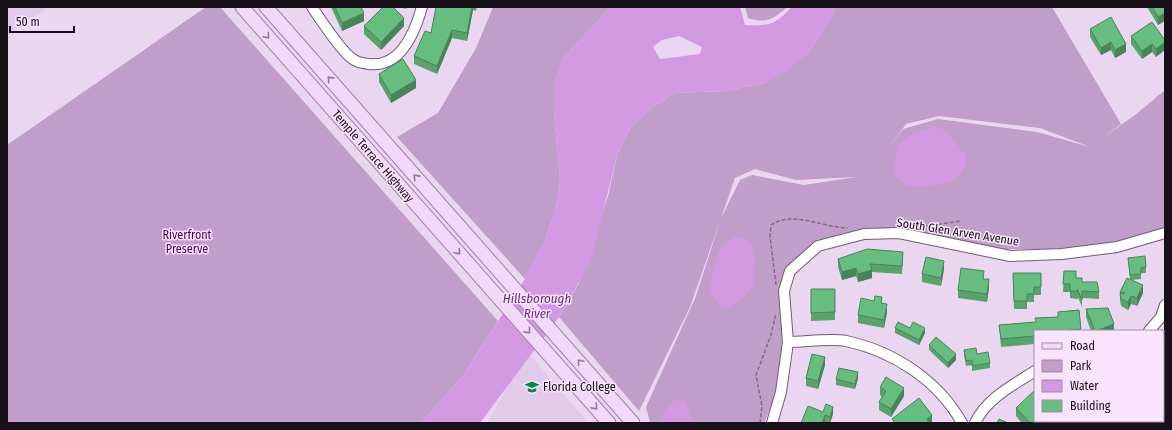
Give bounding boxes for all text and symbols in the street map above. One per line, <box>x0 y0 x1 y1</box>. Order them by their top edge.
scale bar <box>10 8 74 34</box>
text: 50 m <box>16 15 40 29</box>
one-way arrow <box>263 32 270 39</box>
one-way arrow <box>327 77 334 84</box>
street label: Temple Terrace Highway <box>329 107 417 205</box>
one-way arrow <box>414 174 421 181</box>
street label: South Glen Arven Avenue <box>896 215 1020 249</box>
park label: Riverfront Preserve <box>162 228 212 256</box>
one-way arrow <box>453 247 460 255</box>
water label: Hillsborough River <box>503 291 571 321</box>
one-way arrow <box>523 326 530 334</box>
legend <box>1034 330 1164 422</box>
text: Road <box>1070 339 1095 353</box>
one-way arrow <box>578 359 585 367</box>
text: Park <box>1070 359 1092 373</box>
school or university icon: Florida College <box>524 379 540 395</box>
text: Water <box>1070 379 1099 393</box>
place label: Florida College <box>543 380 616 394</box>
text: Building <box>1070 399 1111 413</box>
one-way arrow <box>591 402 598 410</box>

